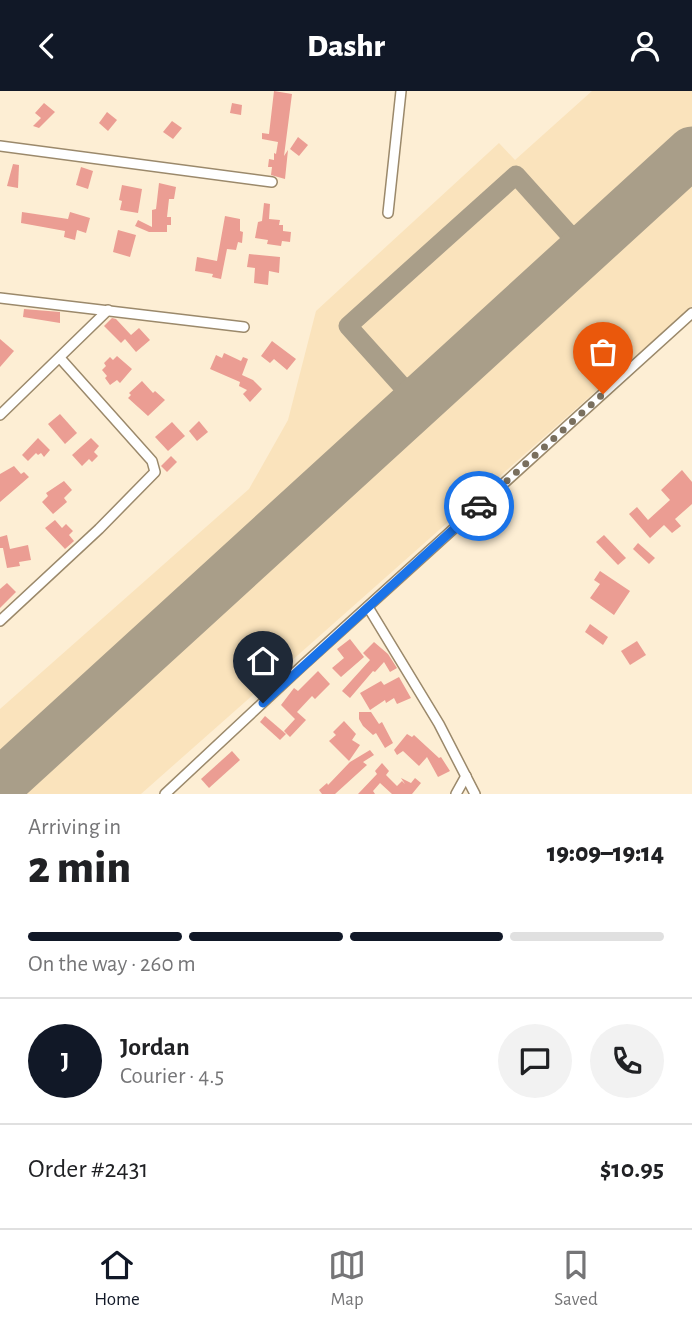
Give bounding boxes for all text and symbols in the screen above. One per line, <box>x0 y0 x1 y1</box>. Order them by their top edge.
icon: back <box>28 27 66 65</box>
icon: person <box>626 27 664 65</box>
text: Dashr <box>307 30 385 62</box>
pin <box>573 322 633 394</box>
icon: bag <box>584 333 622 371</box>
courier <box>444 471 514 541</box>
icon: car <box>460 487 498 525</box>
pin <box>233 631 293 703</box>
icon: home <box>244 642 282 680</box>
text: Arriving in <box>28 816 121 839</box>
text: 19:09–19:14 <box>547 840 664 866</box>
text: 2 min <box>28 845 131 891</box>
text: On the way · 260 m <box>28 953 196 976</box>
button: chat <box>498 1024 572 1098</box>
button: phone <box>590 1024 664 1098</box>
text: Jordan <box>120 1034 190 1060</box>
text: J <box>61 1048 69 1074</box>
text: Courier · 4.5 <box>120 1065 224 1088</box>
text: Order #2431 <box>28 1156 148 1182</box>
text: $10.95 <box>600 1156 664 1182</box>
tab: Home <box>94 1246 140 1311</box>
tab: Map <box>328 1246 366 1311</box>
tab: Saved <box>554 1246 598 1311</box>

